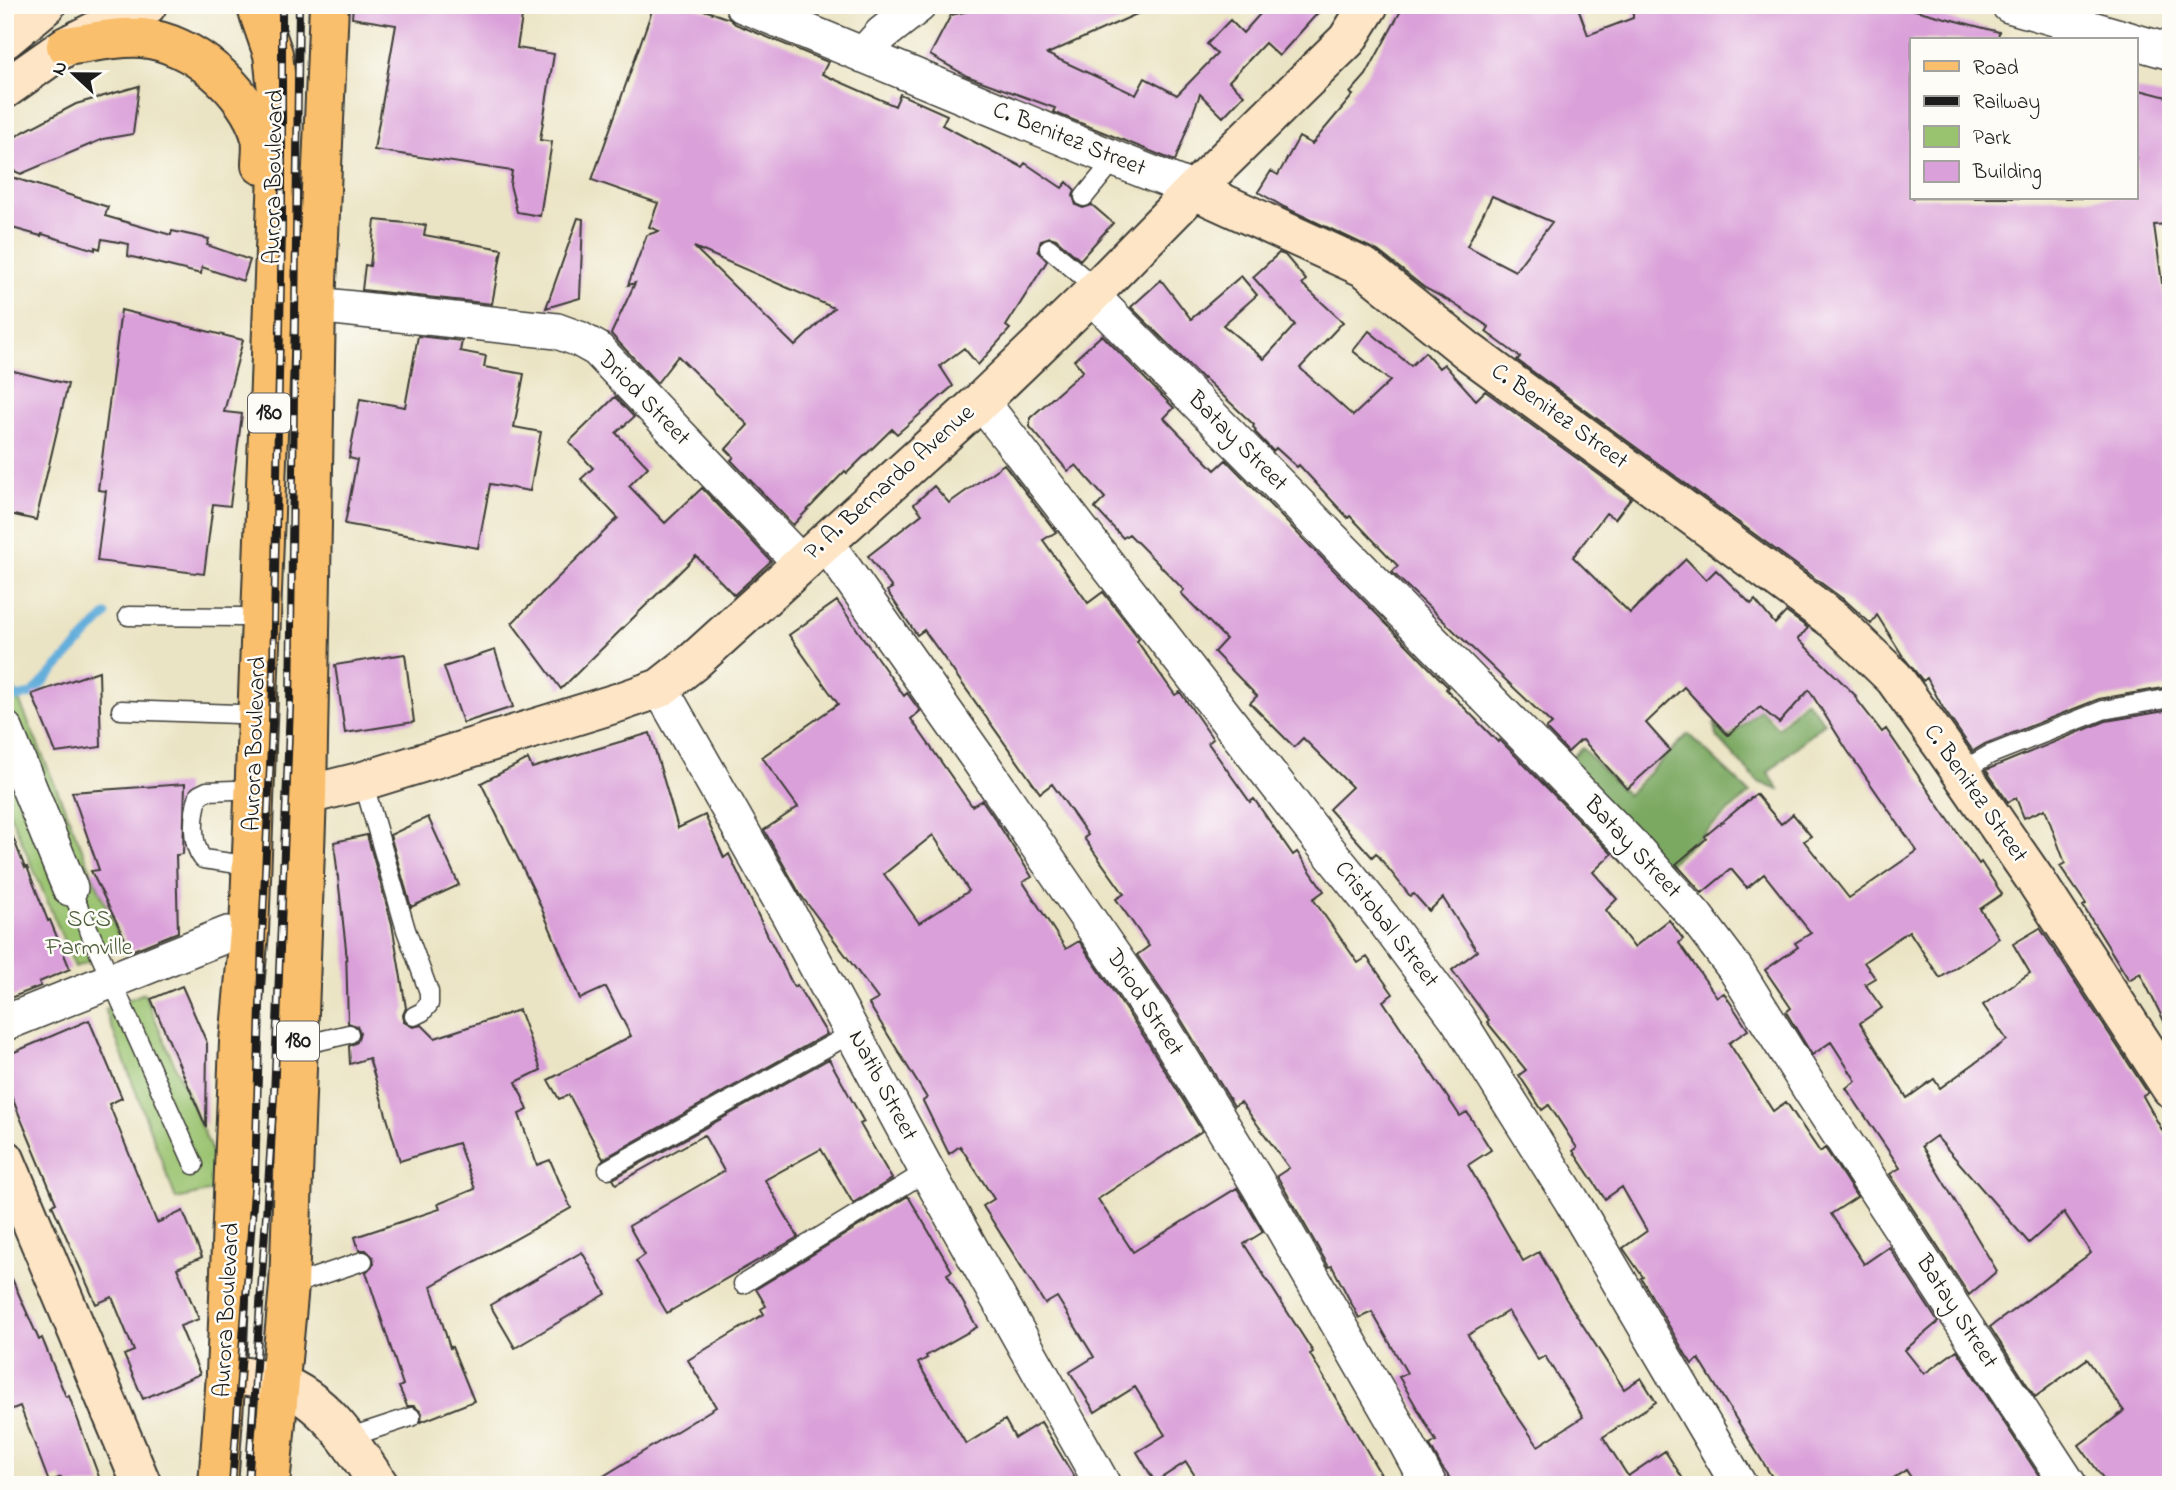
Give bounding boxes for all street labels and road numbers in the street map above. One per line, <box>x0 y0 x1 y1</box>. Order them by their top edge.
street label: Aurora Boulevard <box>256 89 294 265</box>
street label: C. Benitez Street <box>987 93 1151 187</box>
street label: Driod Street <box>587 342 698 455</box>
street label: C. Benitez Street <box>1483 355 1635 479</box>
street label: Batay Street <box>1177 383 1295 501</box>
road number: 180 <box>248 394 290 432</box>
street label: P. A. Bernardo Avenue <box>797 396 983 569</box>
street label: Aurora Boulevard <box>235 655 277 832</box>
street label: C. Benitez Street <box>1914 717 2036 871</box>
street label: Batay Street <box>1573 788 1689 908</box>
street label: Cristobal Street <box>1325 854 1447 996</box>
street label: Driod Street <box>1096 942 1192 1064</box>
road number: 180 <box>277 1022 319 1060</box>
street label: Natib Street <box>838 1024 926 1148</box>
street label: Aurora Boulevard <box>206 1221 250 1398</box>
street label: Batay Street <box>1905 1247 2006 1377</box>

